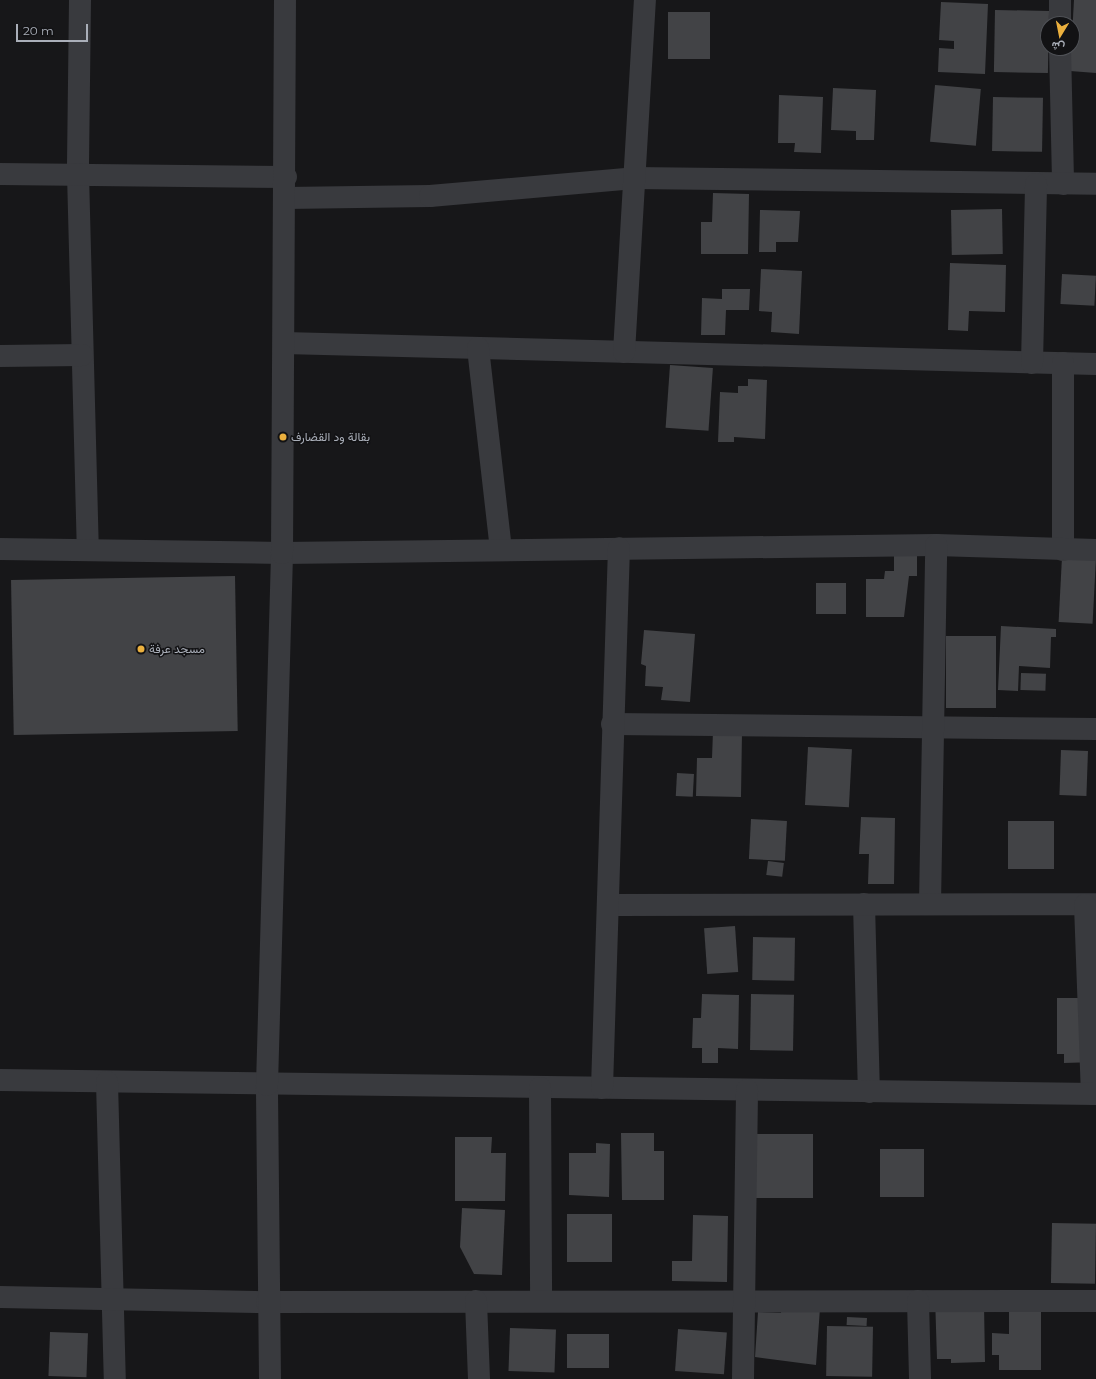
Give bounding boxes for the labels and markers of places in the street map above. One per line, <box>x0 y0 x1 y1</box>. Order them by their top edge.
place label: بقالة ود القضارف <box>291 430 370 444</box>
marker: بقالة ود القضارف <box>278 432 288 442</box>
place label: مسجد عرفة <box>149 642 205 656</box>
marker: مسجد عرفة <box>136 644 146 654</box>

